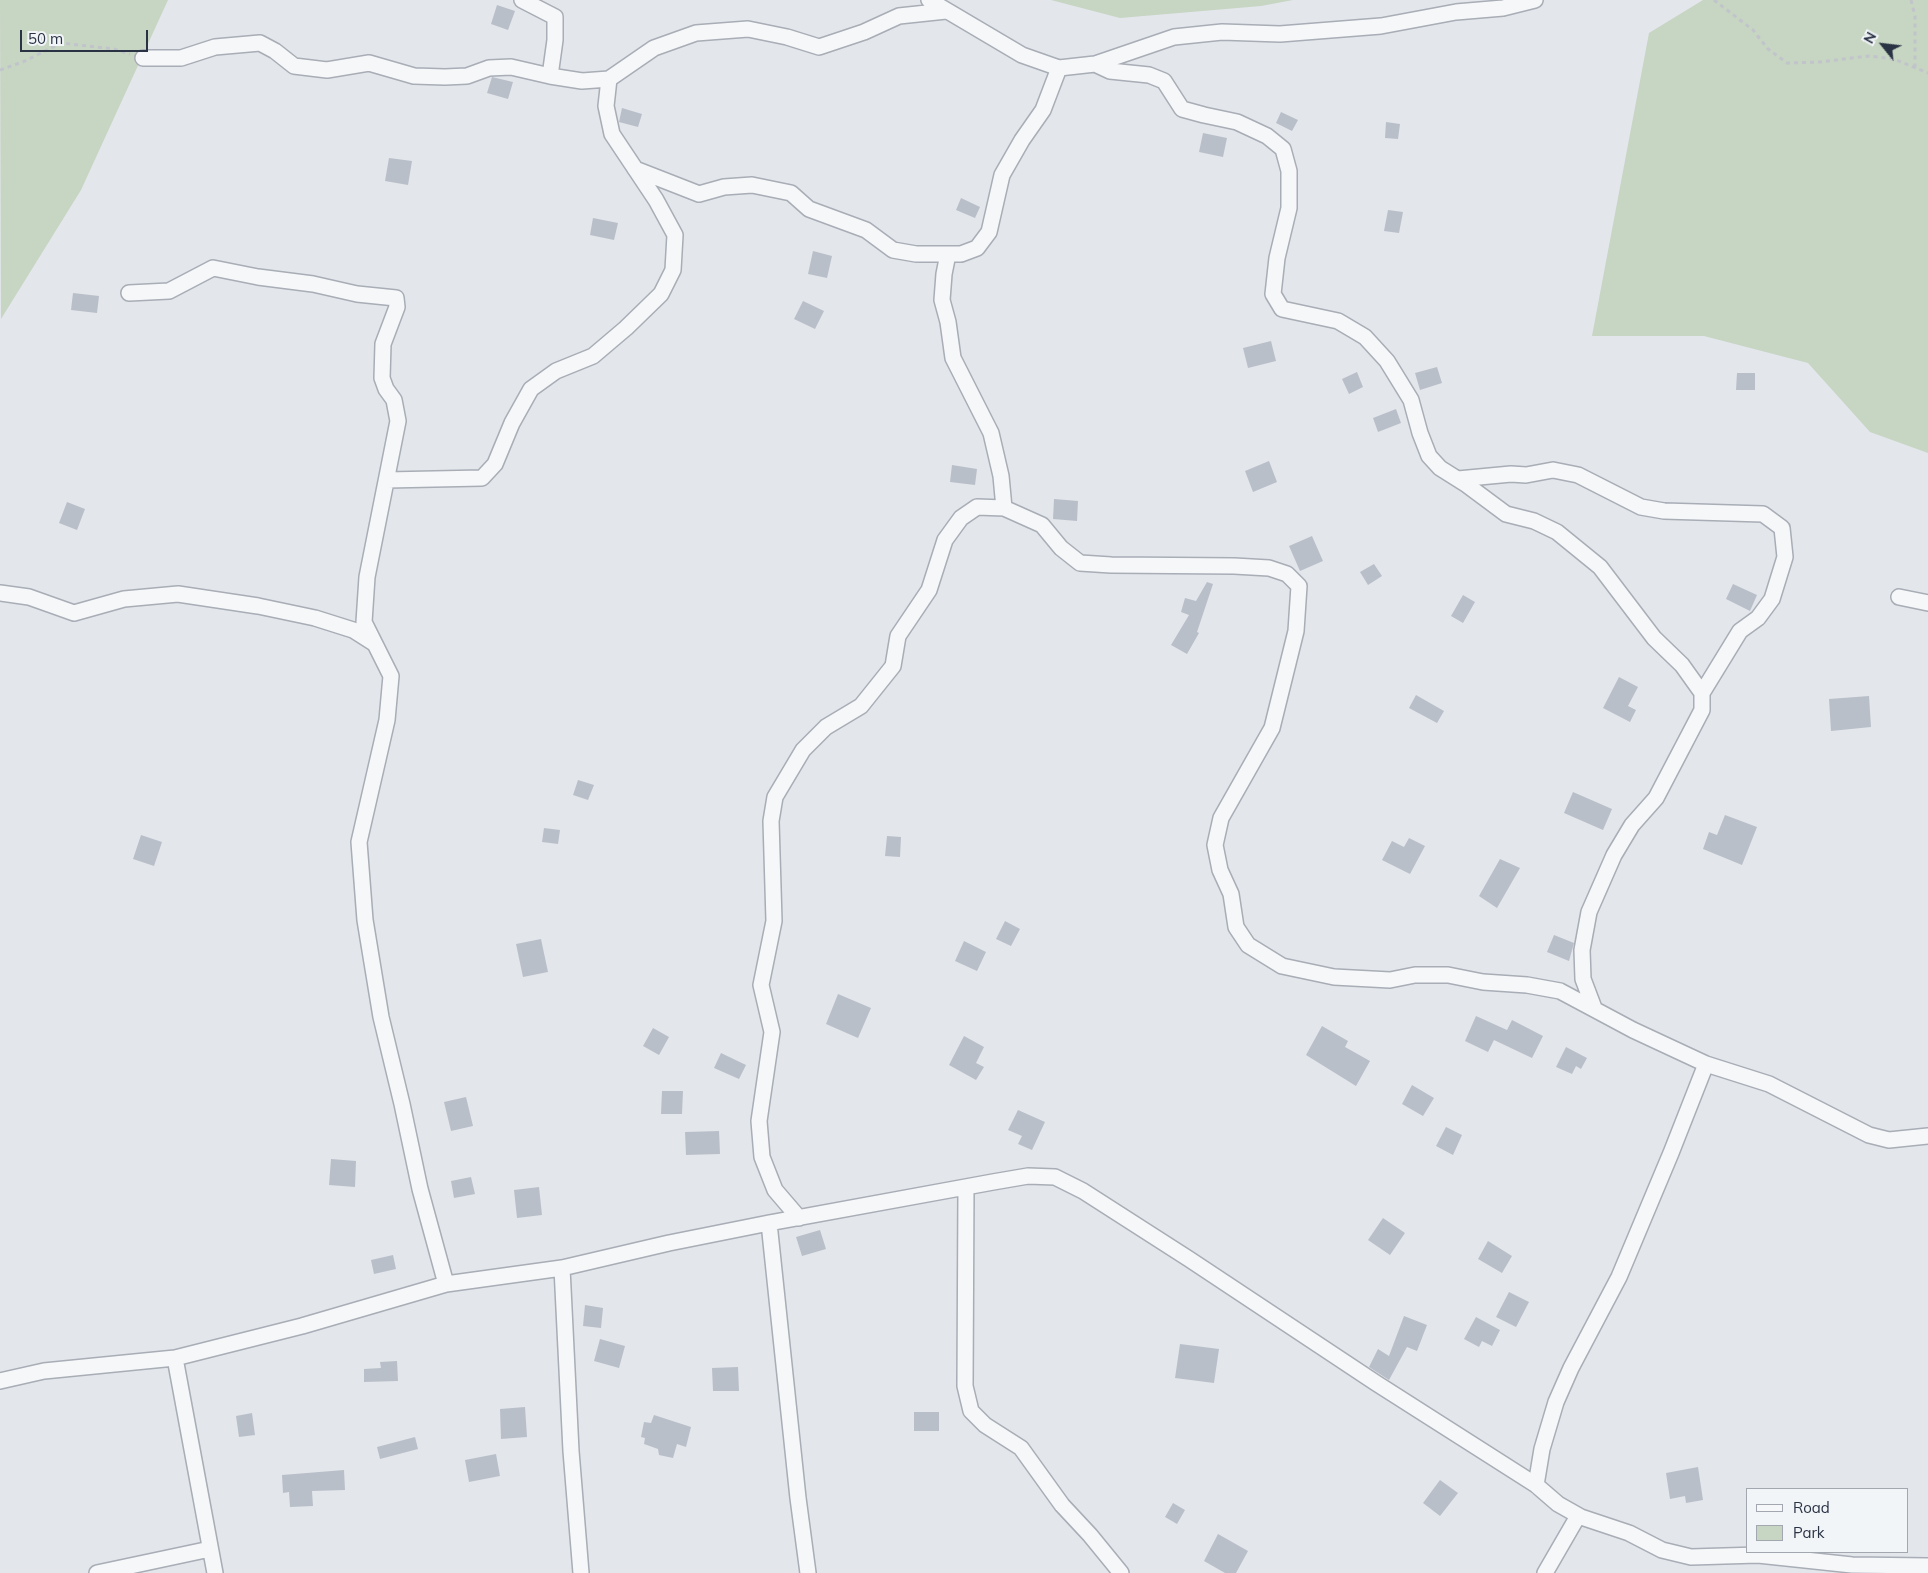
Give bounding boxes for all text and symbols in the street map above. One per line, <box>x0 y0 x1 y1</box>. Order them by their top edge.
scale bar <box>22 20 150 52</box>
north arrow <box>1858 20 1908 70</box>
text: 50 m <box>28 29 63 48</box>
text: N <box>1859 29 1880 47</box>
legend <box>1746 1488 1908 1553</box>
text: Road <box>1793 1498 1830 1517</box>
text: Park <box>1793 1523 1825 1542</box>

